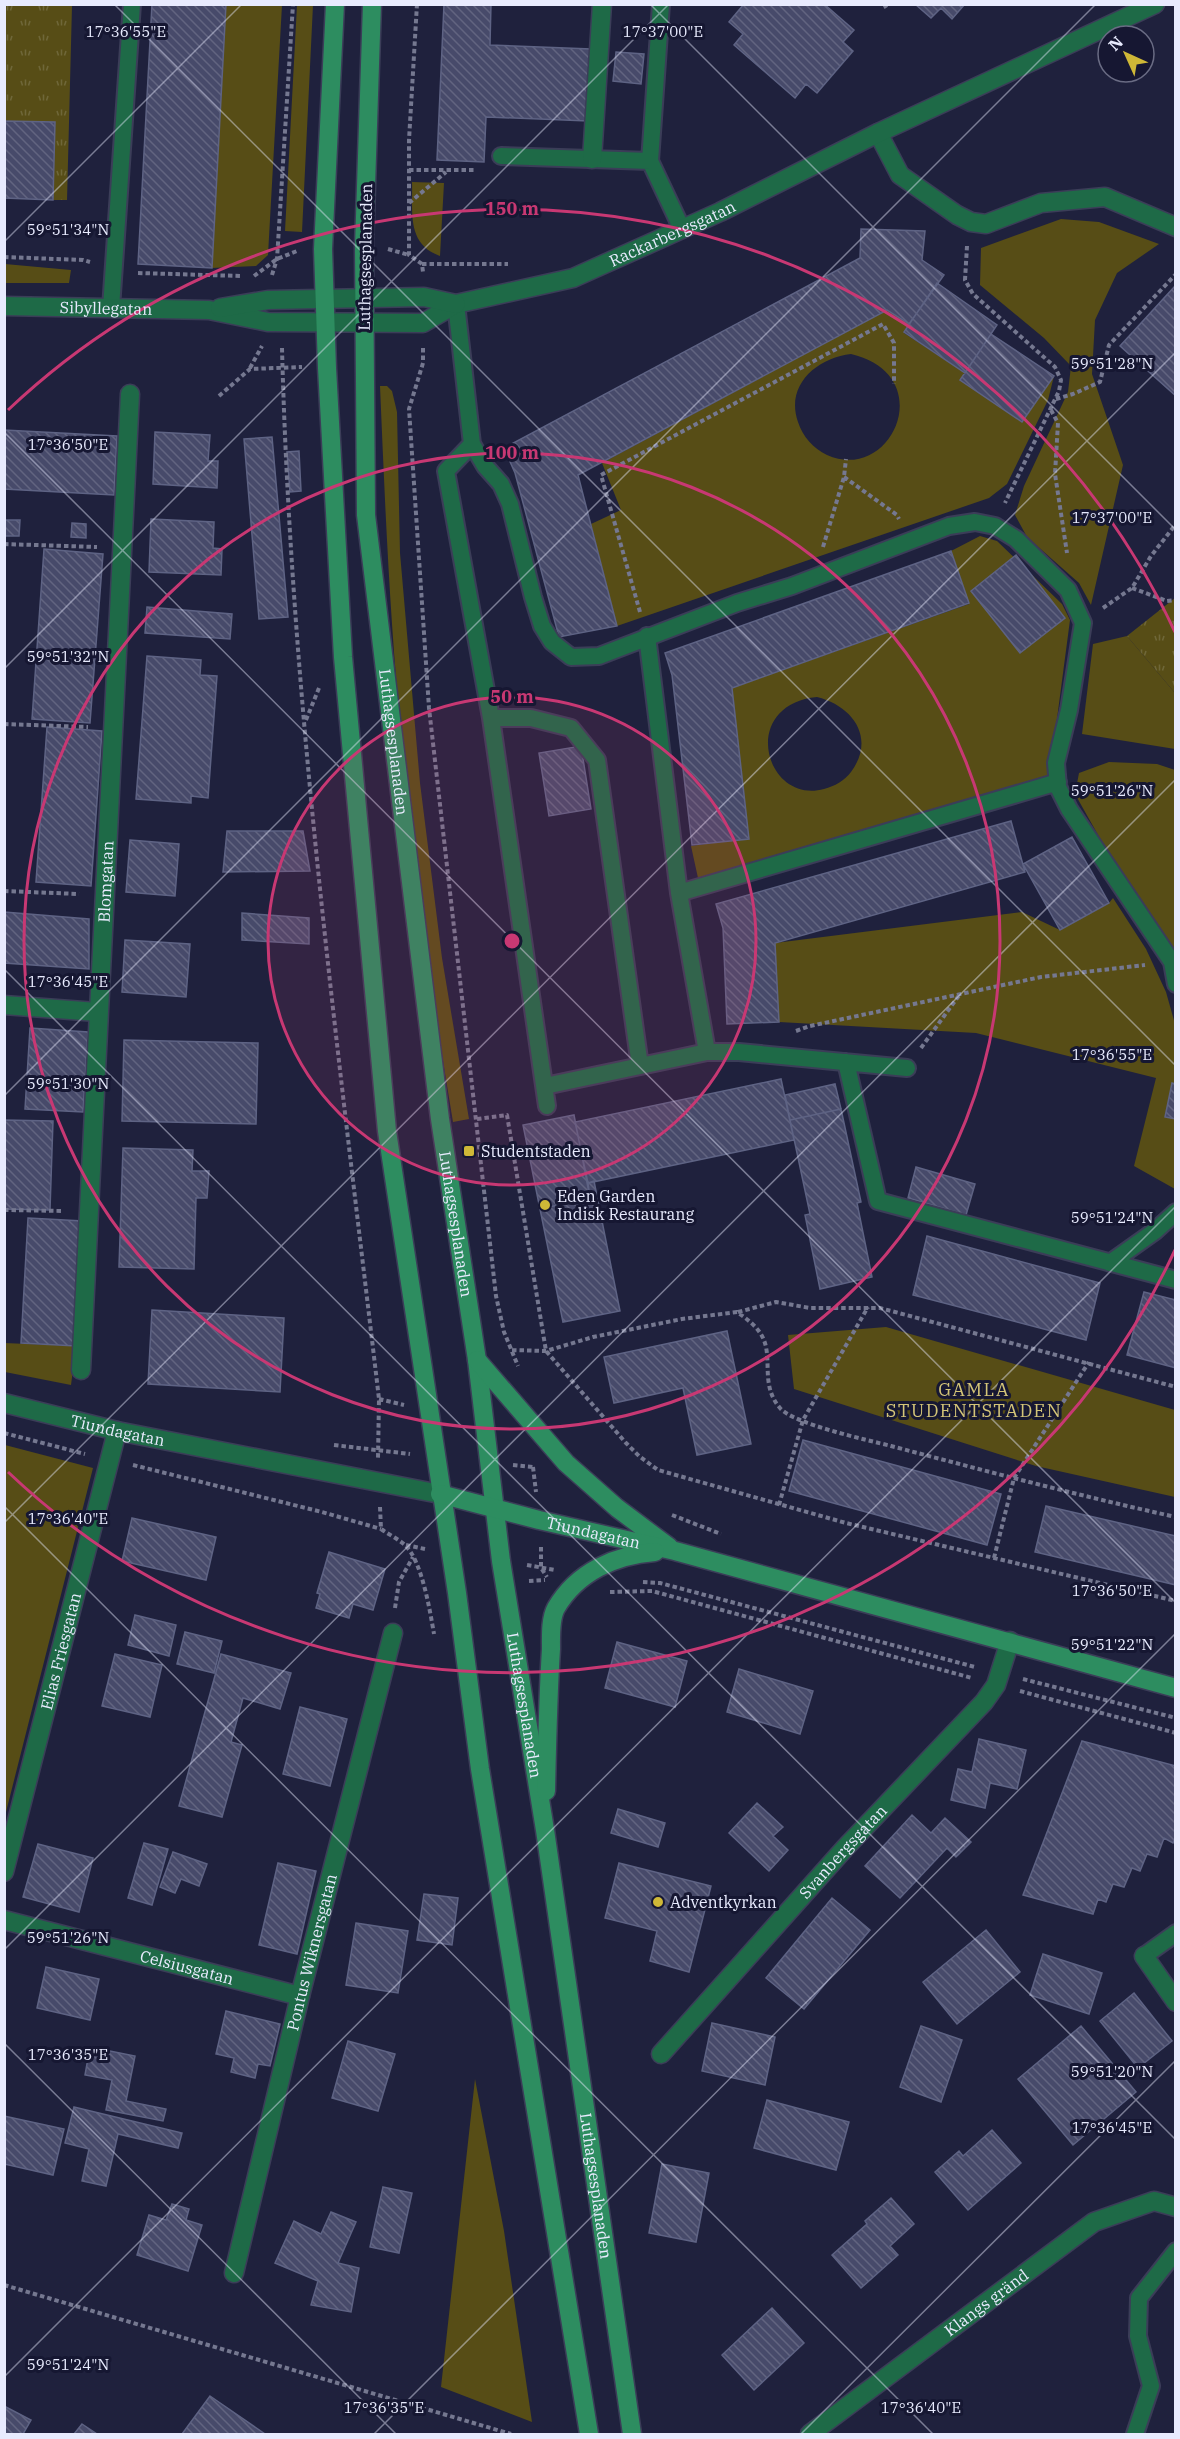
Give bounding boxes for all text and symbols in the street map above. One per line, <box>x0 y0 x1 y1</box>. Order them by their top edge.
text: 17°36'55"E <box>86 22 166 41</box>
text: 17°37'00"E <box>623 22 703 41</box>
north arrow <box>1096 24 1156 84</box>
text: N <box>1104 32 1127 55</box>
street label: Luthagsesplanaden <box>354 183 376 331</box>
street label: Rackarbergsgatan <box>606 196 739 271</box>
text: 150 m <box>485 197 540 220</box>
text: 59°51'34"N <box>27 220 109 239</box>
street label: Sibyllegatan <box>59 297 152 319</box>
text: 59°51'28"N <box>1071 354 1153 373</box>
text: 17°36'50"E <box>28 435 108 454</box>
text: 100 m <box>485 441 540 464</box>
text: 17°37'00"E <box>1072 508 1152 527</box>
text: 59°51'32"N <box>27 647 109 666</box>
street label: Luthagsesplanaden <box>375 668 413 817</box>
text: 50 m <box>490 685 534 708</box>
text: 59°51'26"N <box>1071 781 1153 800</box>
street label: Blomgatan <box>93 840 118 923</box>
centre of rings <box>502 931 522 951</box>
text: 17°36'45"E <box>28 972 108 991</box>
text: 17°36'55"E <box>1072 1045 1152 1064</box>
text: 59°51'30"N <box>27 1074 109 1093</box>
place label: Studentstaden <box>481 1141 591 1161</box>
marker: Studentstaden <box>462 1144 476 1158</box>
street label: Luthagsesplanaden <box>435 1150 477 1298</box>
place label: Eden Garden Indisk Restaurang <box>557 1186 694 1224</box>
marker: Eden Garden Indisk Restaurang <box>538 1198 552 1212</box>
text: 59°51'24"N <box>1071 1208 1153 1227</box>
district label: GAMLA STUDENTSTADEN <box>886 1378 1062 1422</box>
street label: Tiundagatan <box>69 1410 167 1450</box>
text: 17°36'40"E <box>28 1509 108 1528</box>
street label: Tiundagatan <box>544 1512 642 1553</box>
text: 17°36'50"E <box>1072 1581 1152 1600</box>
street label: Elias Friesgatan <box>36 1590 85 1712</box>
street label: Luthagsesplanaden <box>503 1631 546 1780</box>
text: 59°51'22"N <box>1071 1635 1153 1654</box>
street label: Svanbergsgatan <box>795 1801 891 1903</box>
street label: Pontus Wiknersgatan <box>282 1872 341 2033</box>
place label: Adventkyrkan <box>670 1892 777 1912</box>
marker: Adventkyrkan <box>651 1895 665 1909</box>
text: 59°51'26"N <box>27 1928 109 1947</box>
street label: Celsiusgatan <box>138 1945 236 1989</box>
text: 17°36'35"E <box>28 2045 108 2064</box>
text: 59°51'20"N <box>1071 2062 1153 2081</box>
street label: Luthagsesplanaden <box>576 2111 617 2260</box>
text: 17°36'45"E <box>1072 2118 1152 2137</box>
street label: Klangs gränd <box>940 2264 1033 2340</box>
text: 59°51'24"N <box>27 2355 109 2374</box>
text: 17°36'35"E <box>344 2398 424 2417</box>
text: 17°36'40"E <box>881 2398 961 2417</box>

